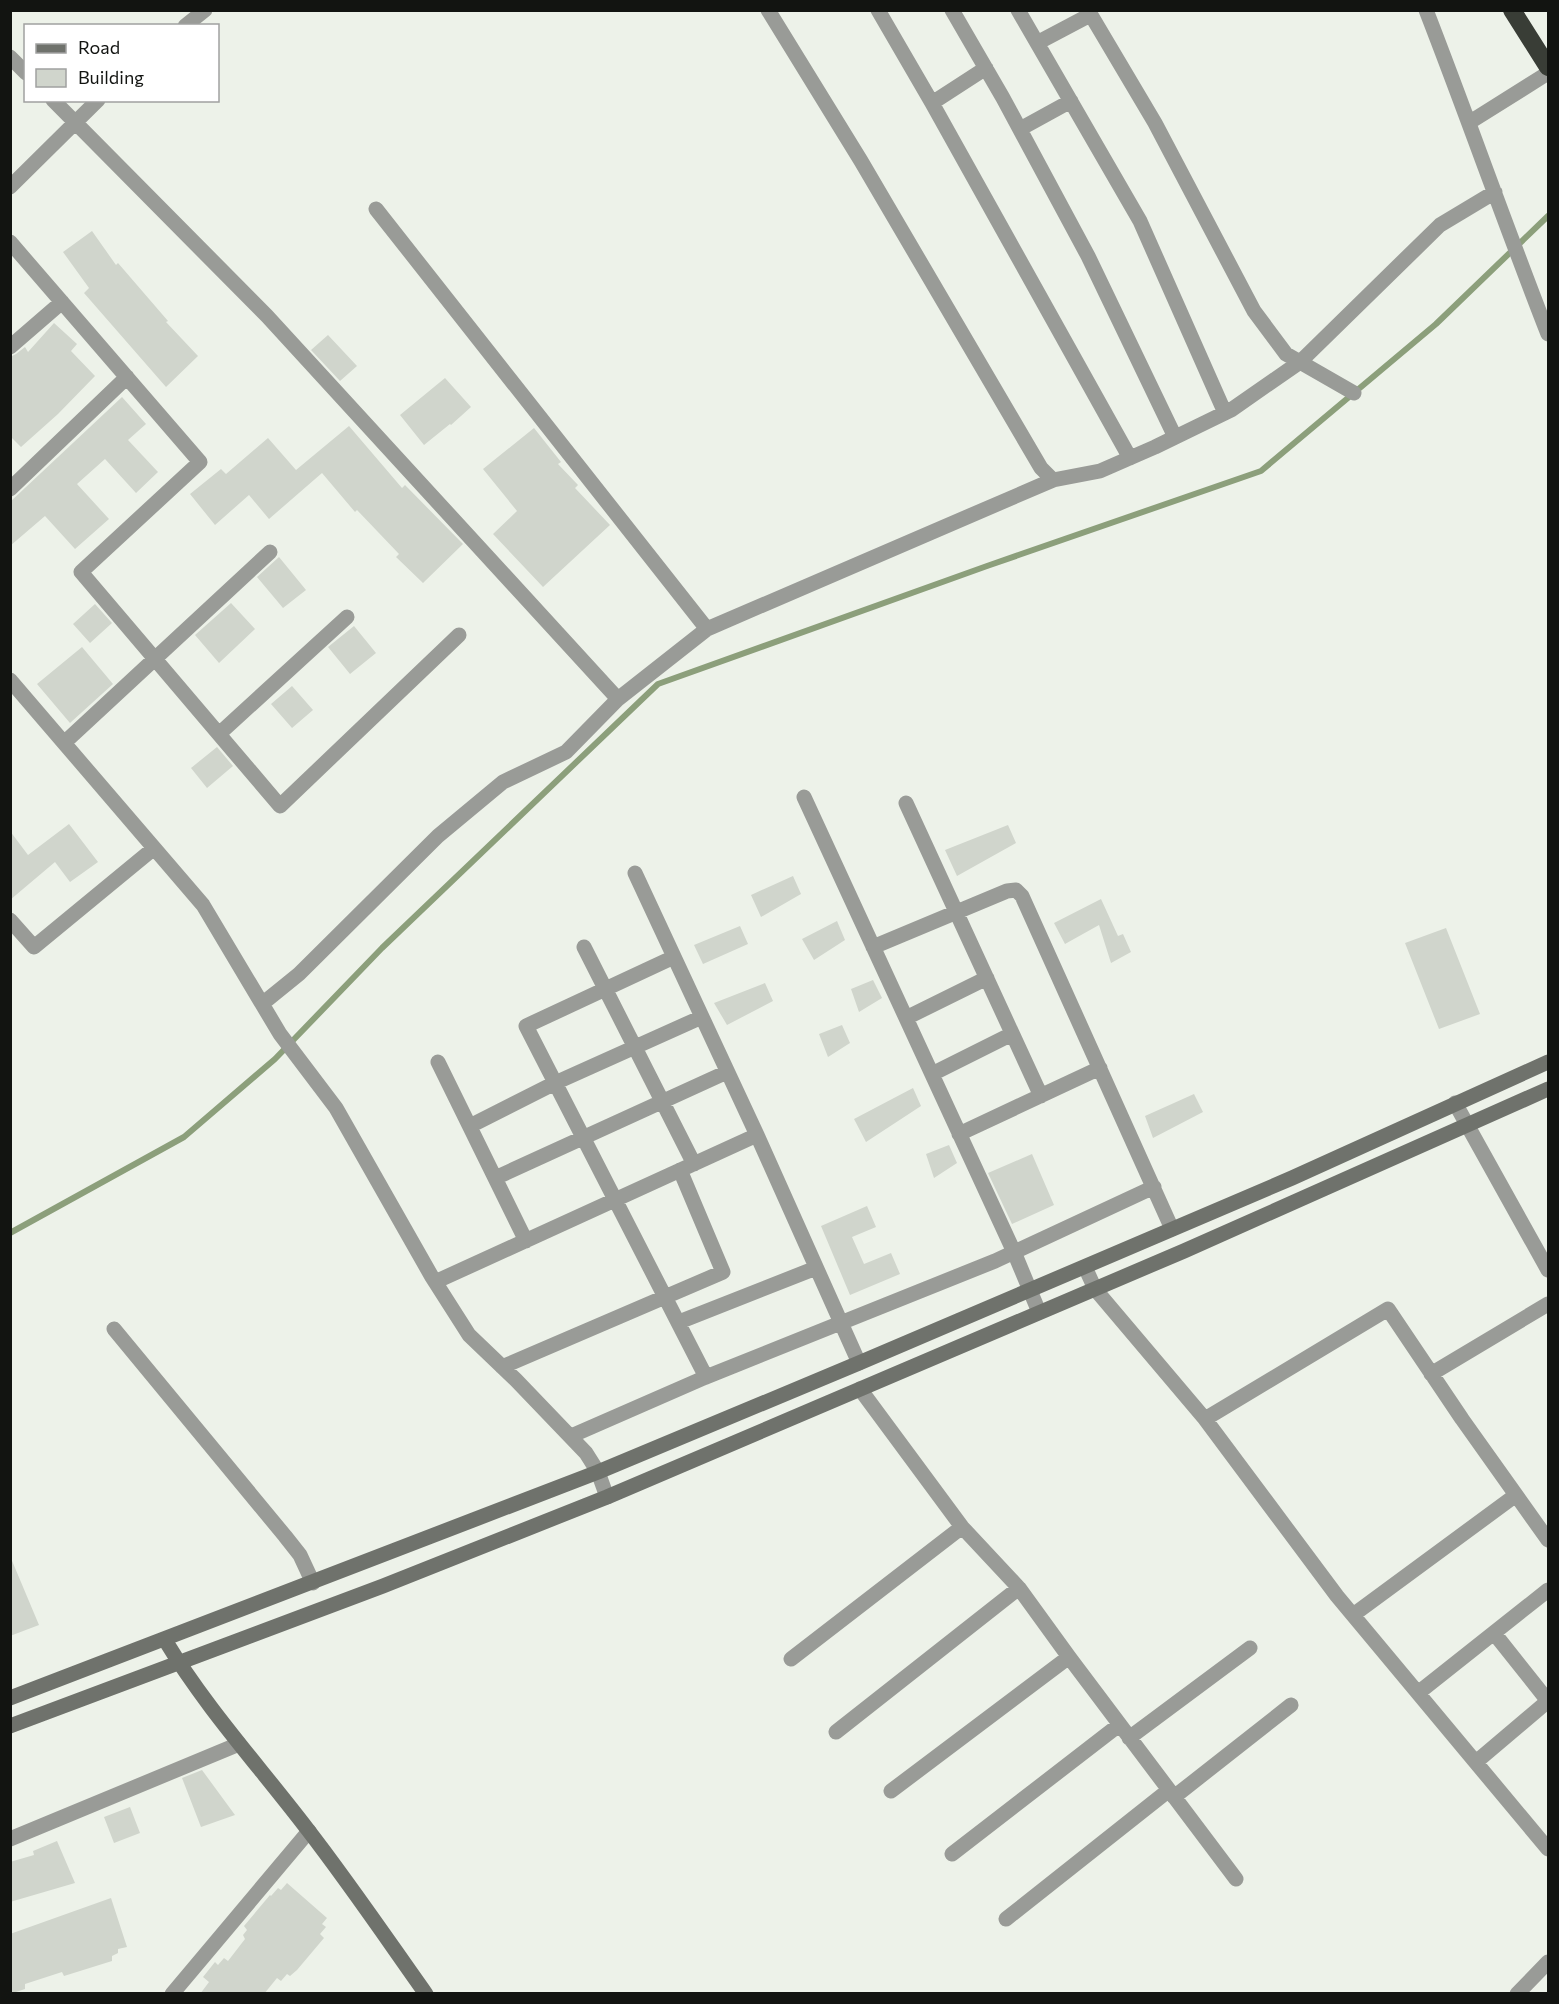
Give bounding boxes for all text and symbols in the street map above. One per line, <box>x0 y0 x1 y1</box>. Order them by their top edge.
legend <box>24 24 219 102</box>
text: Road <box>78 36 120 58</box>
text: Building <box>78 66 144 88</box>

